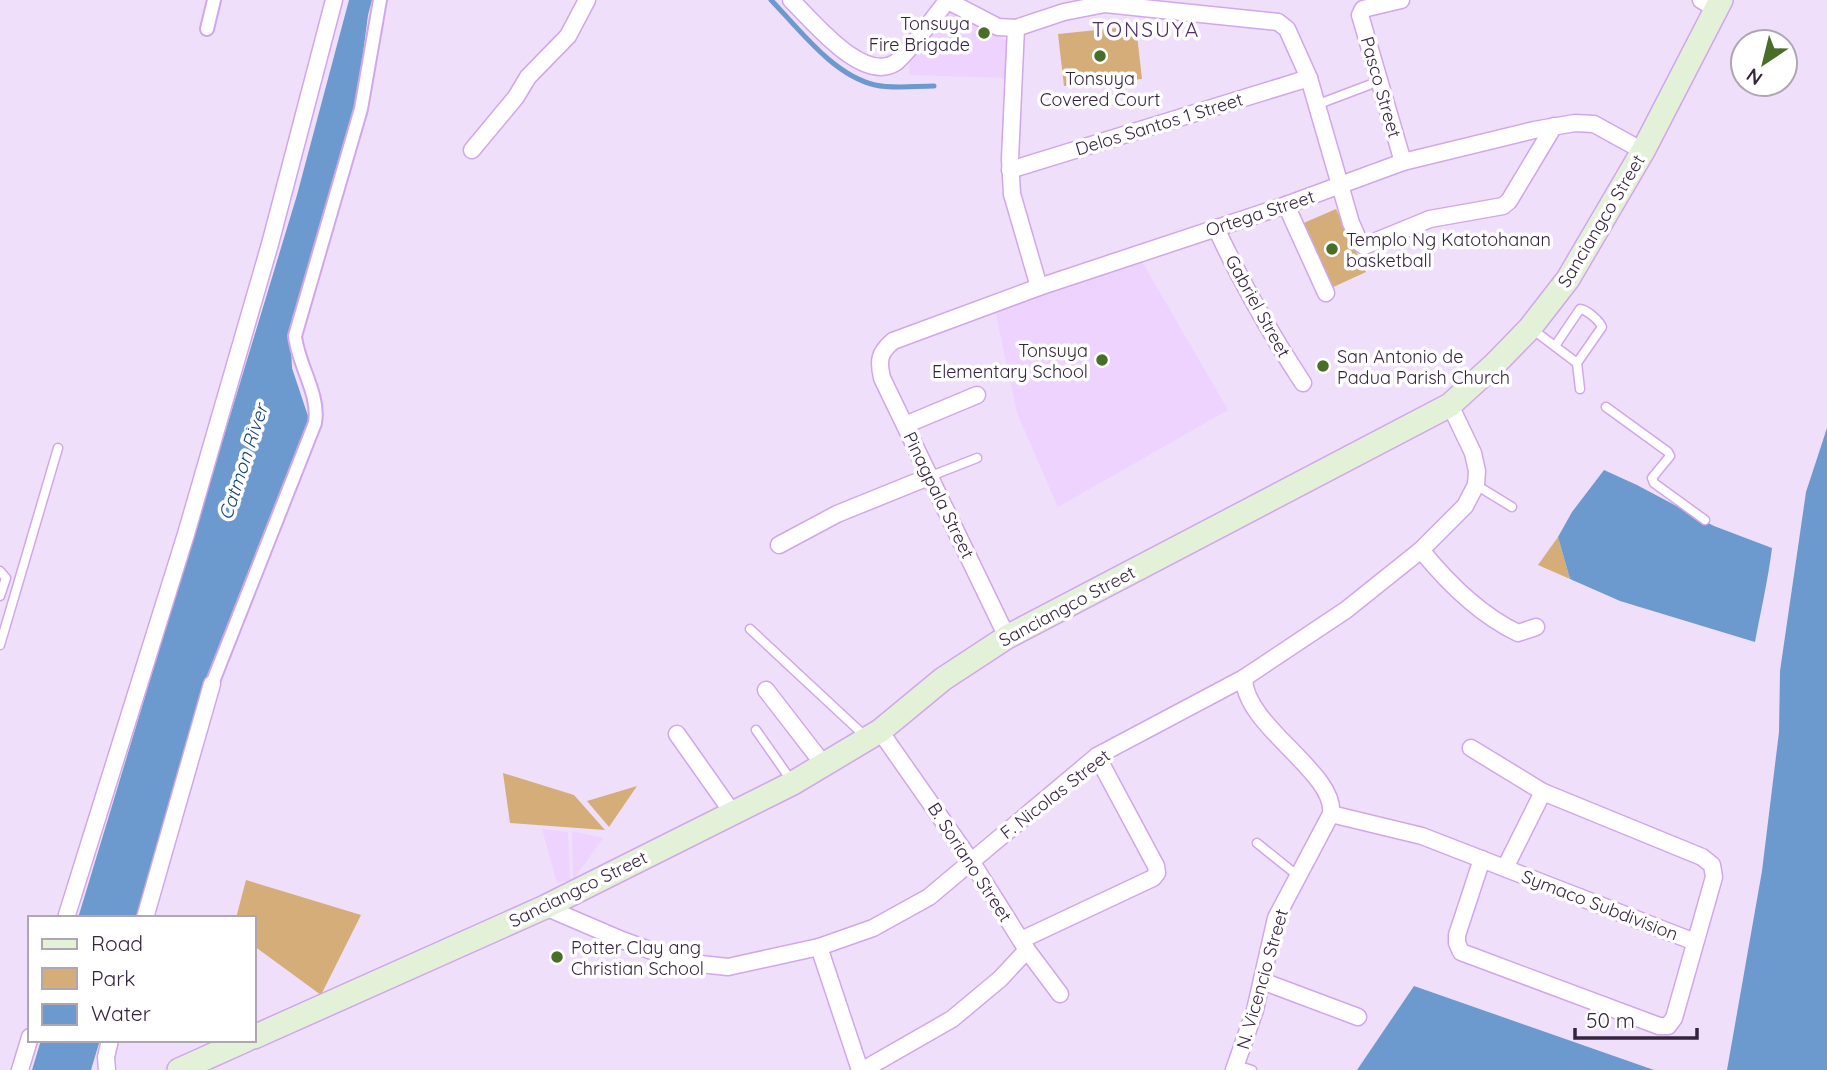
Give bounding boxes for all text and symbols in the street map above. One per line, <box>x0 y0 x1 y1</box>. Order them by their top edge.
place label: Tonsuya Fire Brigade <box>869 12 970 56</box>
district label: TONSUYA <box>1092 16 1200 42</box>
marker: Tonsuya Fire Brigade <box>976 25 992 41</box>
north arrow <box>1729 28 1799 98</box>
street label: Pasco Street <box>1356 34 1406 140</box>
marker: Tonsuya Covered Court <box>1092 48 1108 64</box>
text: N <box>1742 63 1767 91</box>
place label: Tonsuya Covered Court <box>1040 67 1160 111</box>
street label: Delos Santos 1 Street <box>1072 88 1246 160</box>
street label: Sanciangco Street <box>1552 150 1650 292</box>
street label: Ortega Street <box>1203 185 1317 241</box>
place label: Templo Ng Katotohanan basketball <box>1346 228 1551 272</box>
marker: Templo Ng Katotohanan basketball <box>1324 241 1340 257</box>
street label: Gabriel Street <box>1220 251 1296 361</box>
place label: Tonsuya Elementary School <box>932 339 1088 383</box>
place label: San Antonio de Padua Parish Church <box>1337 345 1510 389</box>
marker: Tonsuya Elementary School <box>1094 352 1110 368</box>
marker: San Antonio de Padua Parish Church <box>1315 358 1331 374</box>
water label: Catmon River <box>213 399 274 523</box>
street label: Pinagpala Street <box>898 428 980 562</box>
street label: Sanciangco Street <box>995 560 1139 652</box>
street label: F. Nicolas Street <box>995 744 1115 844</box>
street label: B. Soriano Street <box>923 798 1017 926</box>
street label: Sanciangco Street <box>505 846 651 932</box>
street label: Symaco Subdivision <box>1519 865 1681 945</box>
street label: N. Vicencio Street <box>1231 906 1293 1052</box>
legend <box>28 916 256 1042</box>
text: Road <box>91 930 143 956</box>
place label: Potter Clay ang Christian School <box>571 936 704 980</box>
marker: Potter Clay ang Christian School <box>549 949 565 965</box>
text: Park <box>91 965 135 991</box>
scale bar <box>1575 996 1698 1040</box>
text: Water <box>91 1000 151 1026</box>
text: 50 m <box>1586 1007 1635 1033</box>

